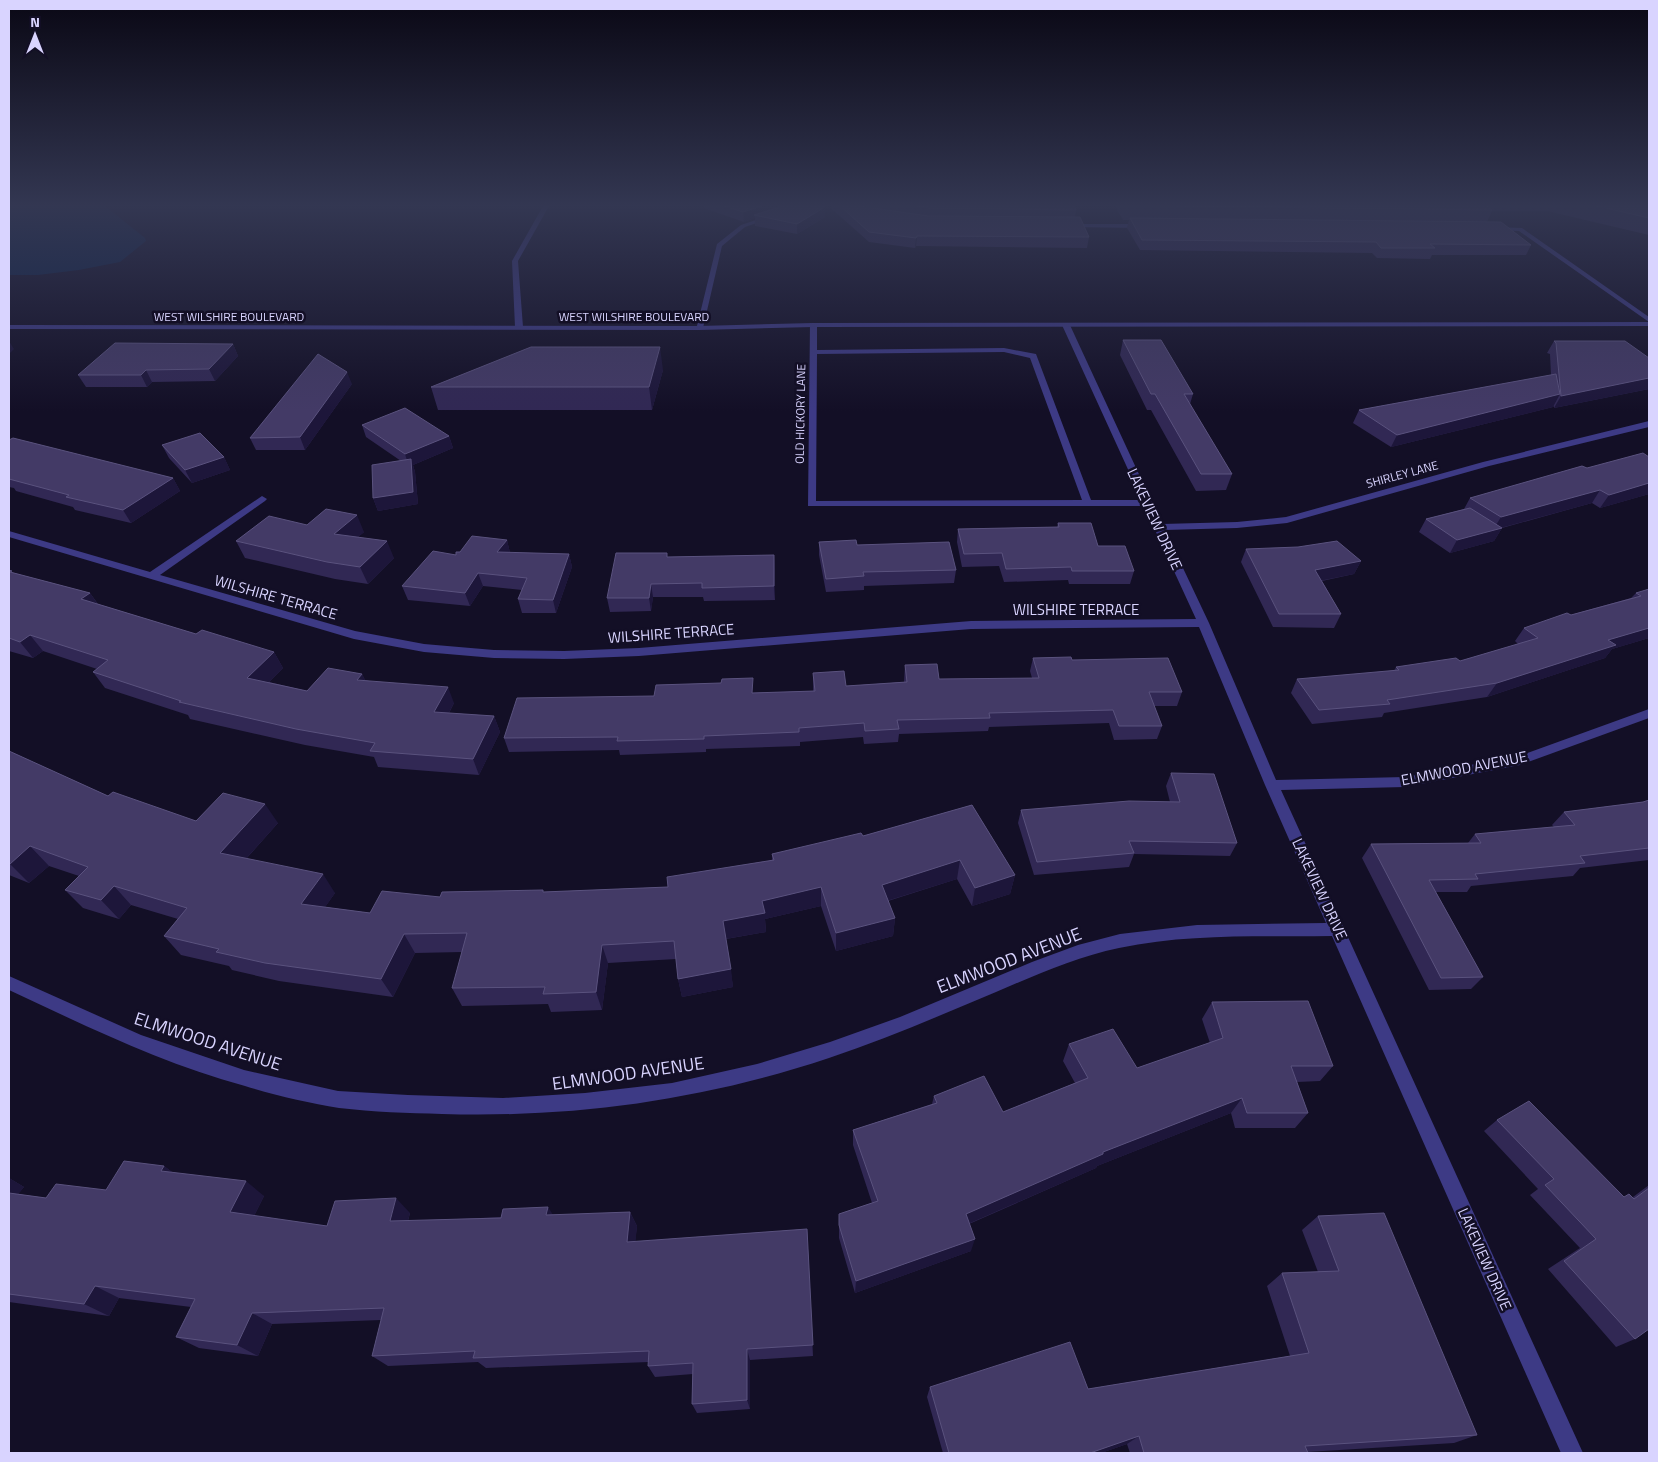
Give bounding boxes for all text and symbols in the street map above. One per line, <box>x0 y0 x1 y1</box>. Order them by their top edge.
north arrow <box>10 10 60 60</box>
text: N <box>30 11 40 32</box>
street label: WEST WILSHIRE BOULEVARD <box>154 307 305 326</box>
street label: WEST WILSHIRE BOULEVARD <box>559 307 710 326</box>
street label: OLD HICKORY LANE <box>790 363 810 464</box>
street label: SHIRLEY LANE <box>1364 455 1441 493</box>
street label: LAKEVIEW DRIVE <box>1121 464 1189 574</box>
street label: WILSHIRE TERRACE <box>212 568 340 626</box>
street label: WILSHIRE TERRACE <box>1013 598 1139 621</box>
street label: WILSHIRE TERRACE <box>607 617 735 649</box>
street label: ELMWOOD AVENUE <box>1399 745 1529 791</box>
street label: LAKEVIEW DRIVE <box>1286 834 1354 944</box>
street label: ELMWOOD AVENUE <box>933 920 1085 1000</box>
street label: ELMWOOD AVENUE <box>131 1004 285 1078</box>
street label: ELMWOOD AVENUE <box>550 1049 706 1097</box>
street label: LAKEVIEW DRIVE <box>1452 1204 1518 1314</box>

